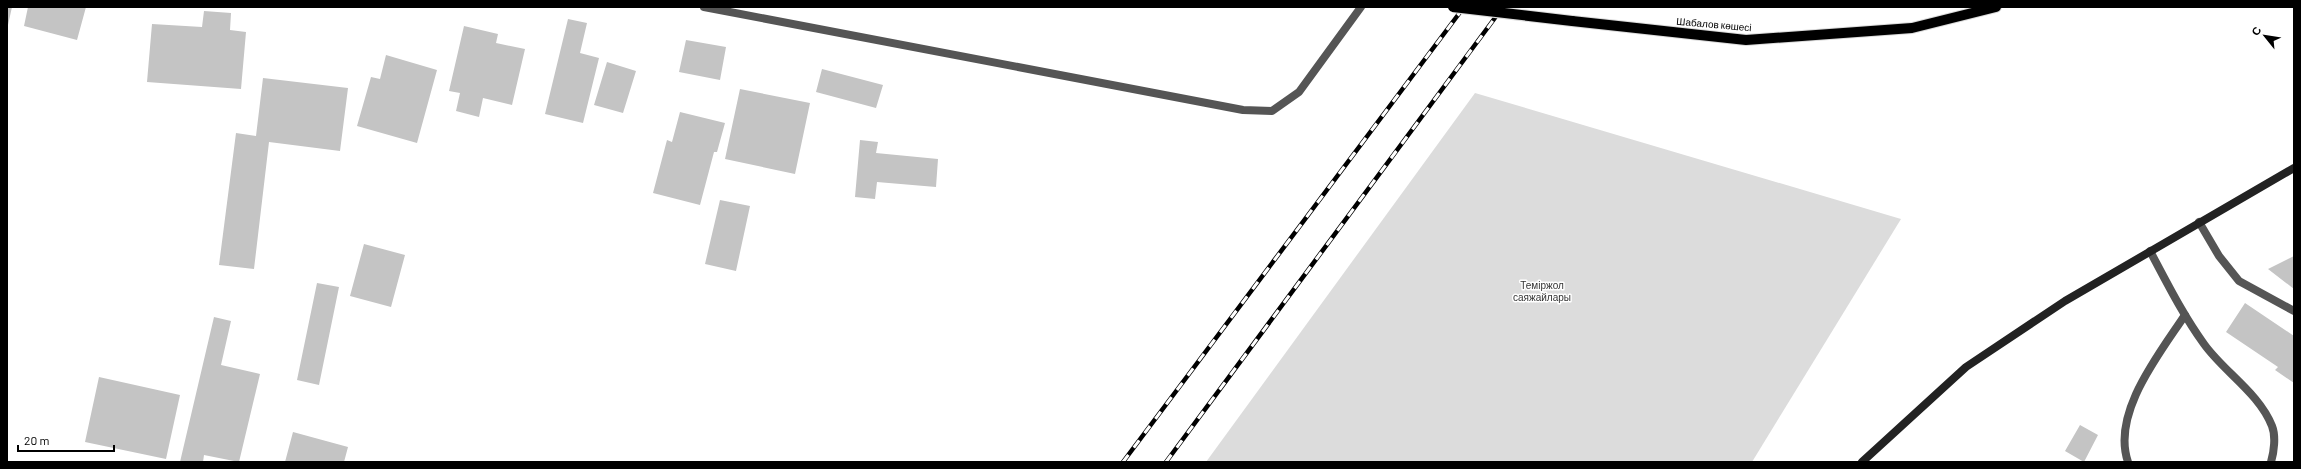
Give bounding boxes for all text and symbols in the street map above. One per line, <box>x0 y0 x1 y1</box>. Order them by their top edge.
street label: Шабалов көшесі <box>1676 15 1752 33</box>
north arrow <box>2245 16 2285 56</box>
text: С <box>2248 24 2264 37</box>
park label: Теміржол саяжайлары <box>1513 279 1571 303</box>
scale bar <box>18 427 114 453</box>
text: 20 m <box>24 433 50 447</box>

